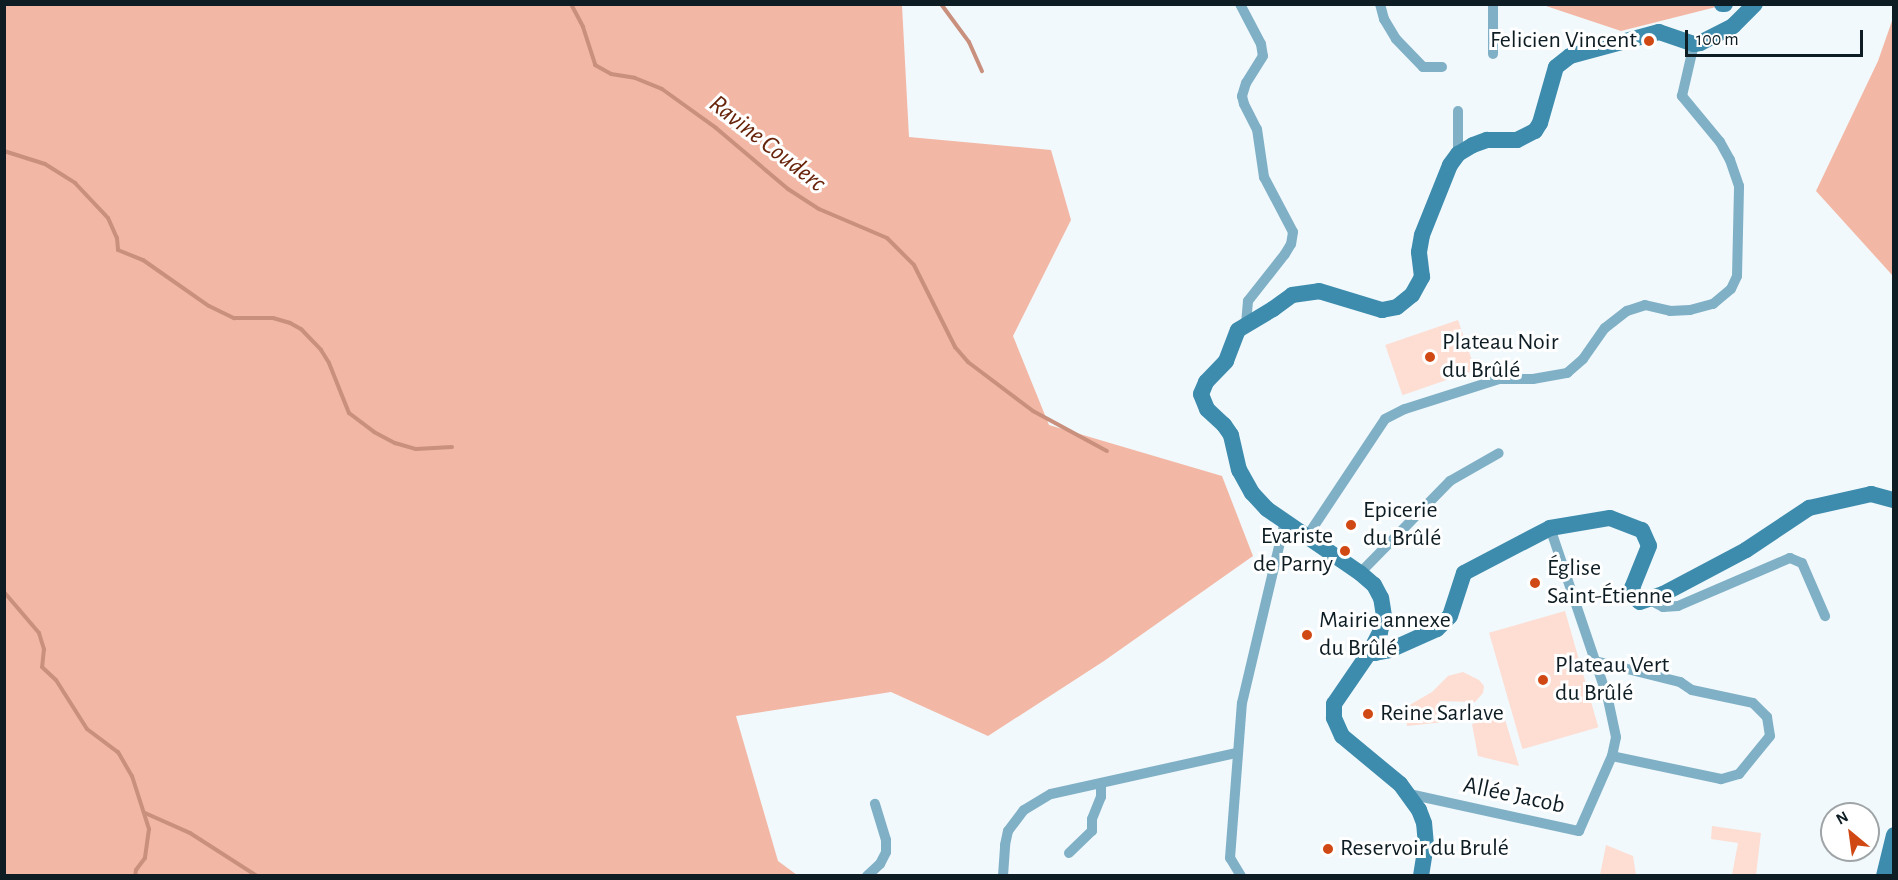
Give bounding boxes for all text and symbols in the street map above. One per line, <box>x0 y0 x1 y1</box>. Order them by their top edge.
scale bar <box>1688 18 1866 56</box>
place label: Felicien Vincent <box>1490 27 1637 55</box>
text: 100 m <box>1696 31 1739 49</box>
marker: Felicien Vincent <box>1642 34 1656 48</box>
water label: Ravine Couderc <box>702 89 832 199</box>
place label: Plateau Noir du Brûlé <box>1442 329 1558 385</box>
marker: Plateau Noir du Brûlé <box>1423 350 1437 364</box>
place label: Epicerie du Brûlé <box>1363 497 1441 553</box>
marker: Epicerie du Brûlé <box>1344 518 1358 532</box>
place label: Evariste de Parny <box>1253 523 1333 579</box>
marker: Evariste de Parny <box>1338 544 1352 558</box>
place label: Église Saint-Étienne <box>1547 555 1672 611</box>
marker: Église Saint-Étienne <box>1528 576 1542 590</box>
place label: Mairie annexe du Brûlé <box>1319 607 1451 663</box>
marker: Mairie annexe du Brûlé <box>1300 628 1314 642</box>
place label: Plateau Vert du Brûlé <box>1555 652 1669 708</box>
marker: Plateau Vert du Brûlé <box>1536 673 1550 687</box>
place label: Reine Sarlave <box>1380 700 1504 728</box>
marker: Reine Sarlave <box>1361 707 1375 721</box>
street label: Allée Jacob <box>1461 771 1567 821</box>
north arrow <box>1820 802 1880 862</box>
text: N <box>1833 808 1851 828</box>
place label: Reservoir du Brulé <box>1340 835 1509 863</box>
marker: Reservoir du Brulé <box>1321 842 1335 856</box>

